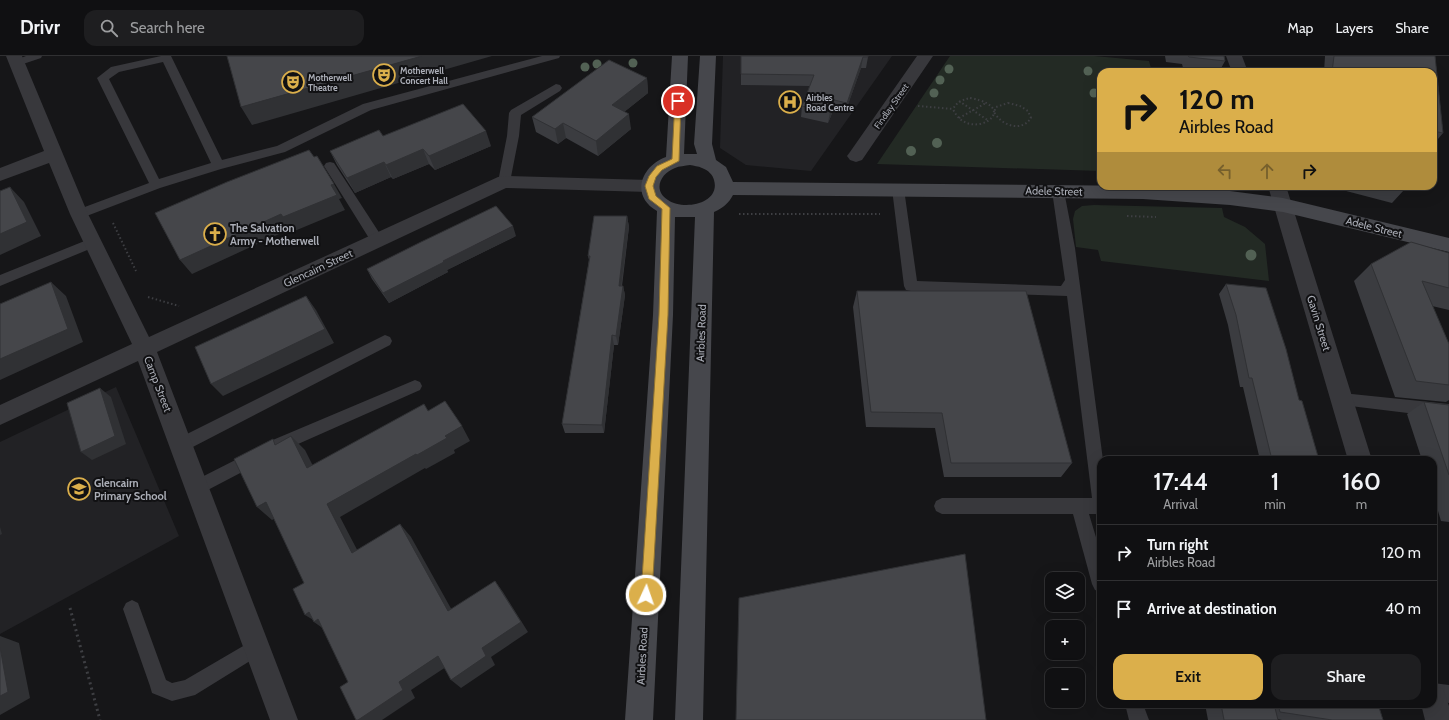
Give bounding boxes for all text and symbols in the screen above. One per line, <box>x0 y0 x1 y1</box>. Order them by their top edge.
search box <box>84 10 364 46</box>
text: Drivr <box>20 16 60 39</box>
icon: search <box>98 17 120 39</box>
text: Search here <box>130 19 205 37</box>
text: Map <box>1288 19 1313 37</box>
text: Layers <box>1335 19 1373 37</box>
text: Share <box>1395 19 1429 37</box>
theatre icon: Motherwell Concert Hall <box>371 62 397 88</box>
place label: Motherwell Concert Hall <box>400 65 449 86</box>
theatre icon: Motherwell Theatre <box>280 69 306 95</box>
place label: Motherwell Theatre <box>308 72 353 93</box>
street label: Findlay Street <box>871 81 911 131</box>
text: 120 m <box>1179 82 1255 116</box>
pin <box>661 84 695 118</box>
icon: right <box>1113 84 1165 136</box>
hospital icon: Airbles Road Centre <box>777 89 803 115</box>
icon: arrive <box>667 90 689 112</box>
place label: Airbles Road Centre <box>806 92 854 113</box>
text: Airbles Road <box>1179 116 1274 138</box>
icon: left <box>1214 160 1236 182</box>
icon: ahead <box>1256 160 1278 182</box>
icon: right <box>1298 160 1320 182</box>
street label: Adele Street <box>1025 184 1083 199</box>
street label: Adele Street <box>1345 213 1404 241</box>
church icon: The Salvation Army - Motherwell <box>202 221 228 247</box>
place label: The Salvation Army - Motherwell <box>230 221 319 248</box>
street label: Glencairn Street <box>281 246 355 290</box>
street label: Gavin Street <box>1304 294 1334 353</box>
street label: Airbles Road <box>693 304 709 362</box>
street label: Camp Street <box>141 354 175 414</box>
text: 17:44 <box>1153 467 1208 496</box>
text: 1 <box>1271 467 1279 496</box>
text: 160 <box>1342 467 1381 496</box>
school or university icon: Glencairn Primary School <box>66 476 92 502</box>
place label: Glencairn Primary School <box>94 476 167 503</box>
text: Arrival <box>1163 496 1198 512</box>
text: min <box>1264 496 1286 512</box>
text: m <box>1356 496 1367 512</box>
text: Turn right <box>1147 536 1208 554</box>
icon: right <box>1113 542 1135 564</box>
text: 120 m <box>1381 544 1421 562</box>
text: Airbles Road <box>1147 554 1215 570</box>
map controls <box>1045 572 1085 708</box>
button: layers <box>1045 572 1085 612</box>
position arrow <box>625 574 667 616</box>
icon: arrive <box>1113 598 1135 620</box>
text: Arrive at destination <box>1147 600 1277 618</box>
text: 40 m <box>1385 600 1421 618</box>
button: + <box>1045 620 1085 660</box>
street label: Airbles Road <box>633 627 651 685</box>
button: Exit <box>1113 654 1263 700</box>
button: Share <box>1271 654 1421 700</box>
button: − <box>1045 668 1085 708</box>

